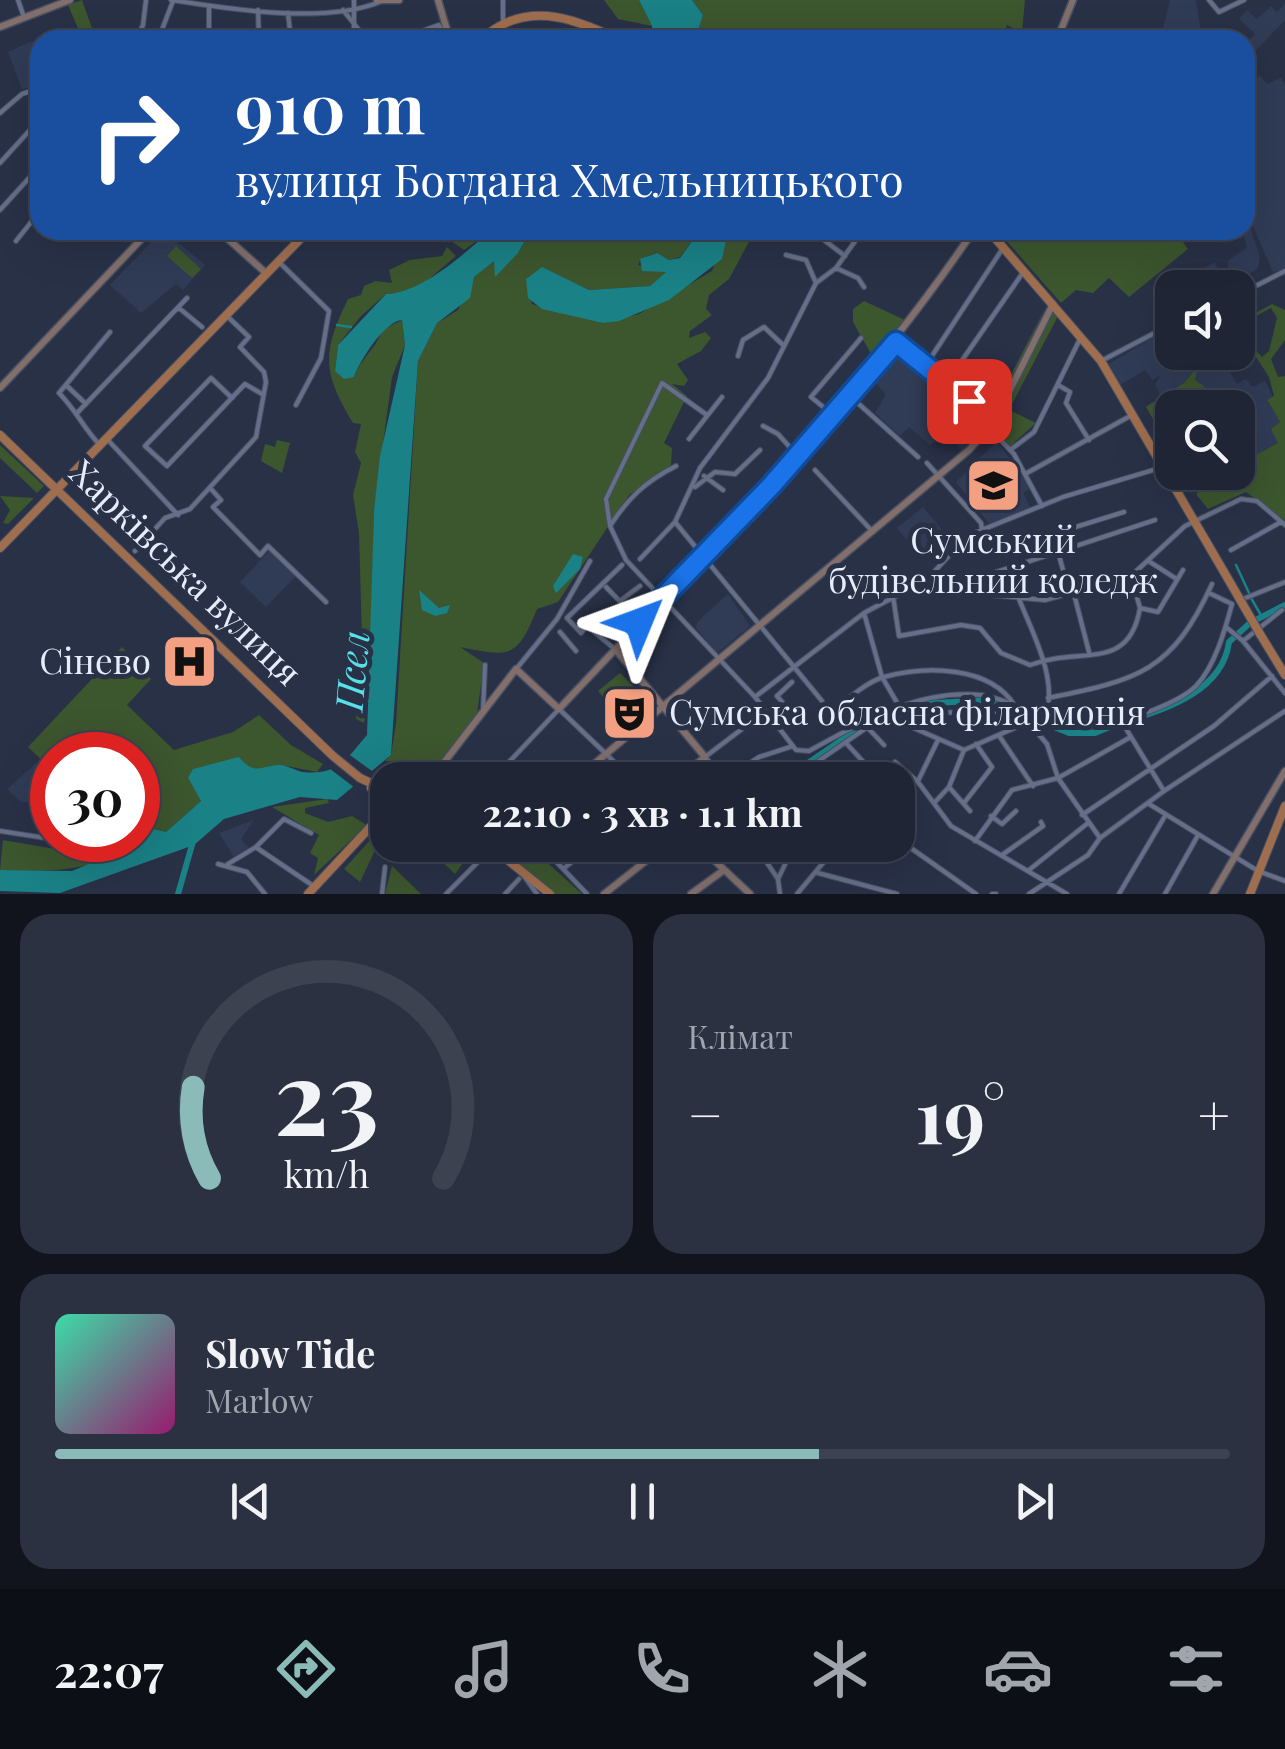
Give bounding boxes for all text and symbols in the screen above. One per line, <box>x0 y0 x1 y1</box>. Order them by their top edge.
text: 910 m <box>235 58 425 152</box>
icon: right <box>70 70 200 200</box>
text: вулиця Богдана Хмельницького <box>235 148 904 208</box>
map controls <box>1155 270 1255 490</box>
button: sound <box>1155 270 1255 370</box>
pin <box>927 359 1012 444</box>
icon: arrive <box>942 374 997 429</box>
button: search <box>1155 390 1255 490</box>
street label: Харківська вулиця <box>61 448 313 694</box>
school or university icon: Сумський будівельний коледж <box>963 455 1023 515</box>
place label: Сумський будівельний коледж <box>828 515 1158 602</box>
position arrow <box>587 570 691 674</box>
water label: Псел <box>321 628 379 715</box>
hospital icon: Сінево <box>160 632 220 692</box>
place label: Сінево <box>39 636 151 683</box>
theatre icon: Сумська обласна філармонія <box>600 683 660 743</box>
place label: Сумська обласна філармонія <box>669 687 1145 734</box>
speed limit sign: 30 <box>30 732 160 862</box>
text: 22:10 · 3 хв · 1.1 km <box>482 786 803 837</box>
text: Клімат <box>688 1014 793 1057</box>
text: 23 <box>274 1023 379 1162</box>
text: 19° <box>915 1063 1006 1163</box>
text: − <box>688 1076 723 1150</box>
text: + <box>1198 1076 1230 1150</box>
text: km/h <box>283 1149 369 1197</box>
text: Slow Tide <box>205 1327 375 1378</box>
text: Marlow <box>205 1378 313 1421</box>
icon: previous <box>223 1474 278 1529</box>
icon: pause <box>615 1474 670 1529</box>
icon: next <box>1007 1474 1062 1529</box>
icon: directions <box>271 1634 341 1704</box>
icon: music <box>449 1634 519 1704</box>
icon: phone <box>627 1634 697 1704</box>
icon: climate <box>805 1634 875 1704</box>
icon: car <box>983 1634 1053 1704</box>
icon: filters <box>1161 1634 1231 1704</box>
text: 22:07 <box>54 1639 164 1699</box>

